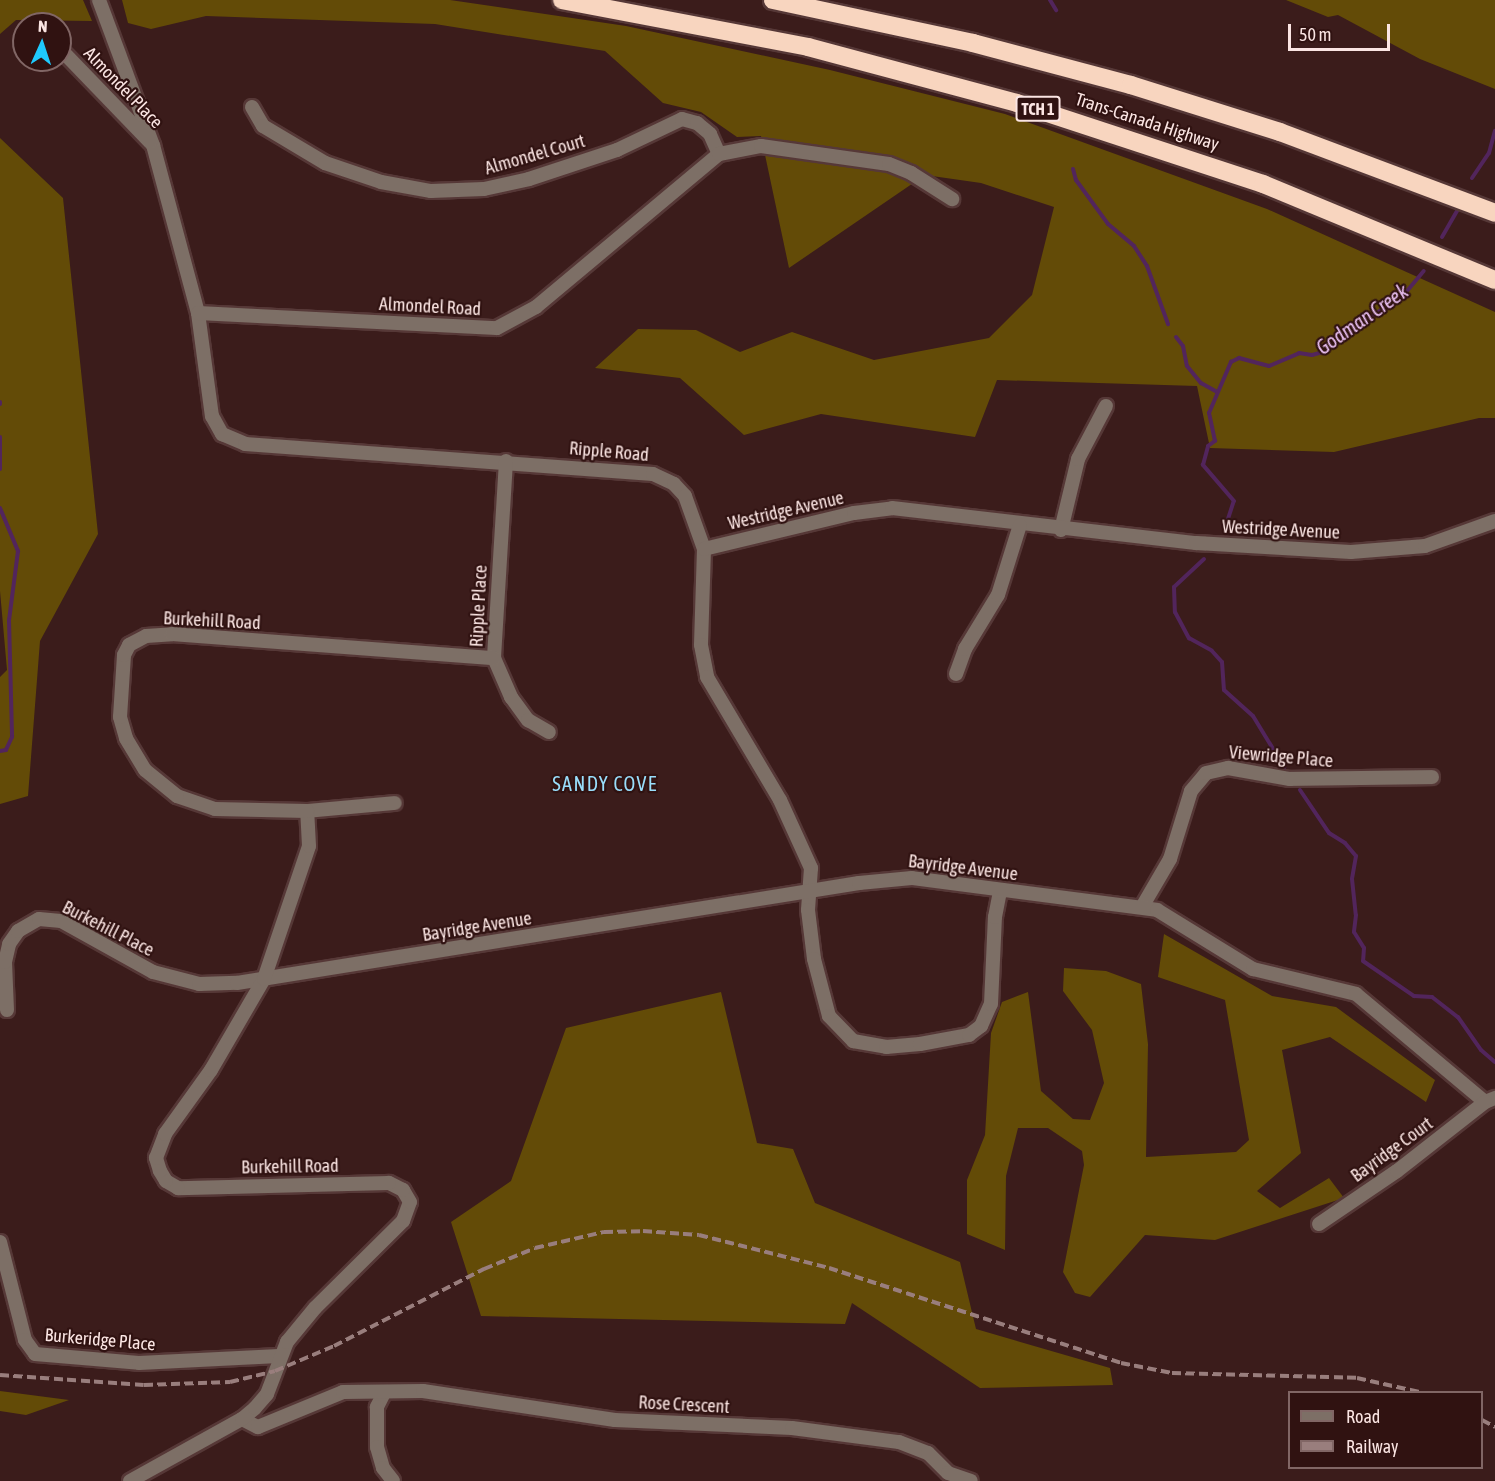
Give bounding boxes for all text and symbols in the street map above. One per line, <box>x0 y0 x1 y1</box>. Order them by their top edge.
north arrow <box>12 12 72 72</box>
scale bar <box>1291 12 1393 50</box>
text: N <box>38 17 48 35</box>
text: 50 m <box>1299 24 1331 45</box>
street label: Almondel Place <box>79 43 167 133</box>
street label: Trans-Canada Highway <box>1072 89 1222 155</box>
road number: TCH 1 <box>1016 96 1060 122</box>
street label: Almondel Court <box>482 130 588 180</box>
water label: Godman Creek <box>1312 279 1412 359</box>
street label: Almondel Road <box>378 294 482 320</box>
street label: Ripple Road <box>568 438 650 466</box>
street label: Westridge Avenue <box>726 487 846 535</box>
street label: Westridge Avenue <box>1221 516 1341 544</box>
street label: Ripple Place <box>466 564 492 648</box>
street label: Burkehill Road <box>163 608 261 634</box>
street label: Viewridge Place <box>1228 742 1334 772</box>
district label: SANDY COVE <box>552 771 658 795</box>
street label: Bayridge Avenue <box>907 851 1019 885</box>
street label: Burkehill Place <box>59 897 157 961</box>
street label: Bayridge Avenue <box>421 908 533 946</box>
street label: Bayridge Court <box>1347 1113 1437 1187</box>
street label: Burkehill Road <box>241 1155 339 1179</box>
street label: Burkeridge Place <box>44 1324 156 1356</box>
legend <box>1288 1391 1483 1469</box>
street label: Rose Crescent <box>638 1392 730 1418</box>
text: Road <box>1346 1406 1380 1427</box>
text: Railway <box>1346 1436 1398 1457</box>

